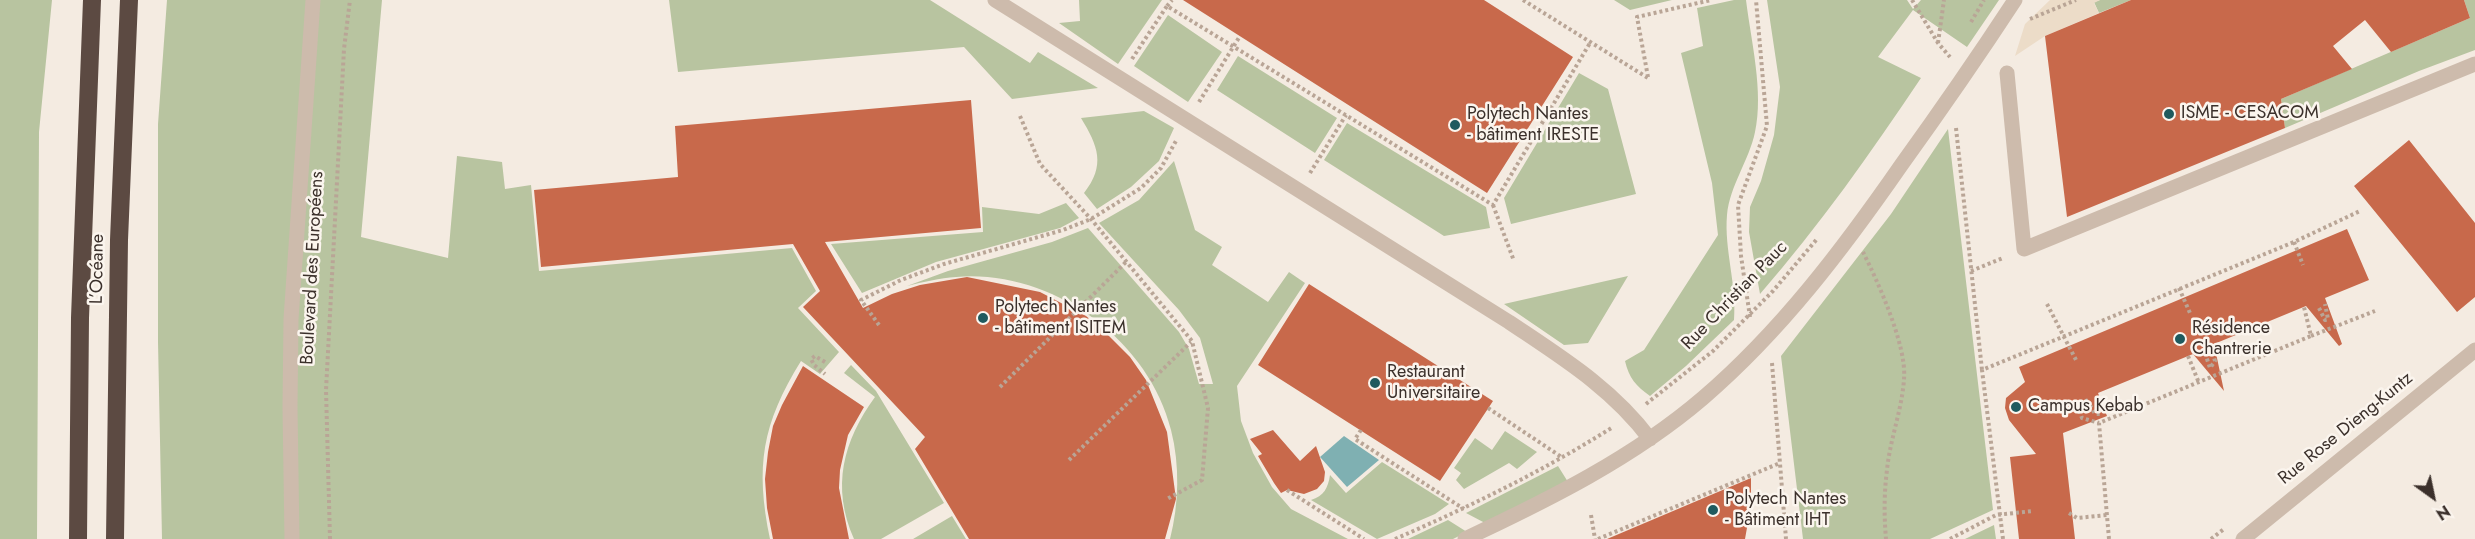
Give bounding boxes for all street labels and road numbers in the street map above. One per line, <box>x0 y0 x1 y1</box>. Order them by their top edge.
street label: Boulevard des Européens <box>297 171 329 365</box>
street label: L’Océane <box>87 234 109 304</box>
street label: Rue Christian Pauc <box>1678 237 1792 355</box>
street label: Rue Rose Dieng-Kuntz <box>2274 368 2418 490</box>

